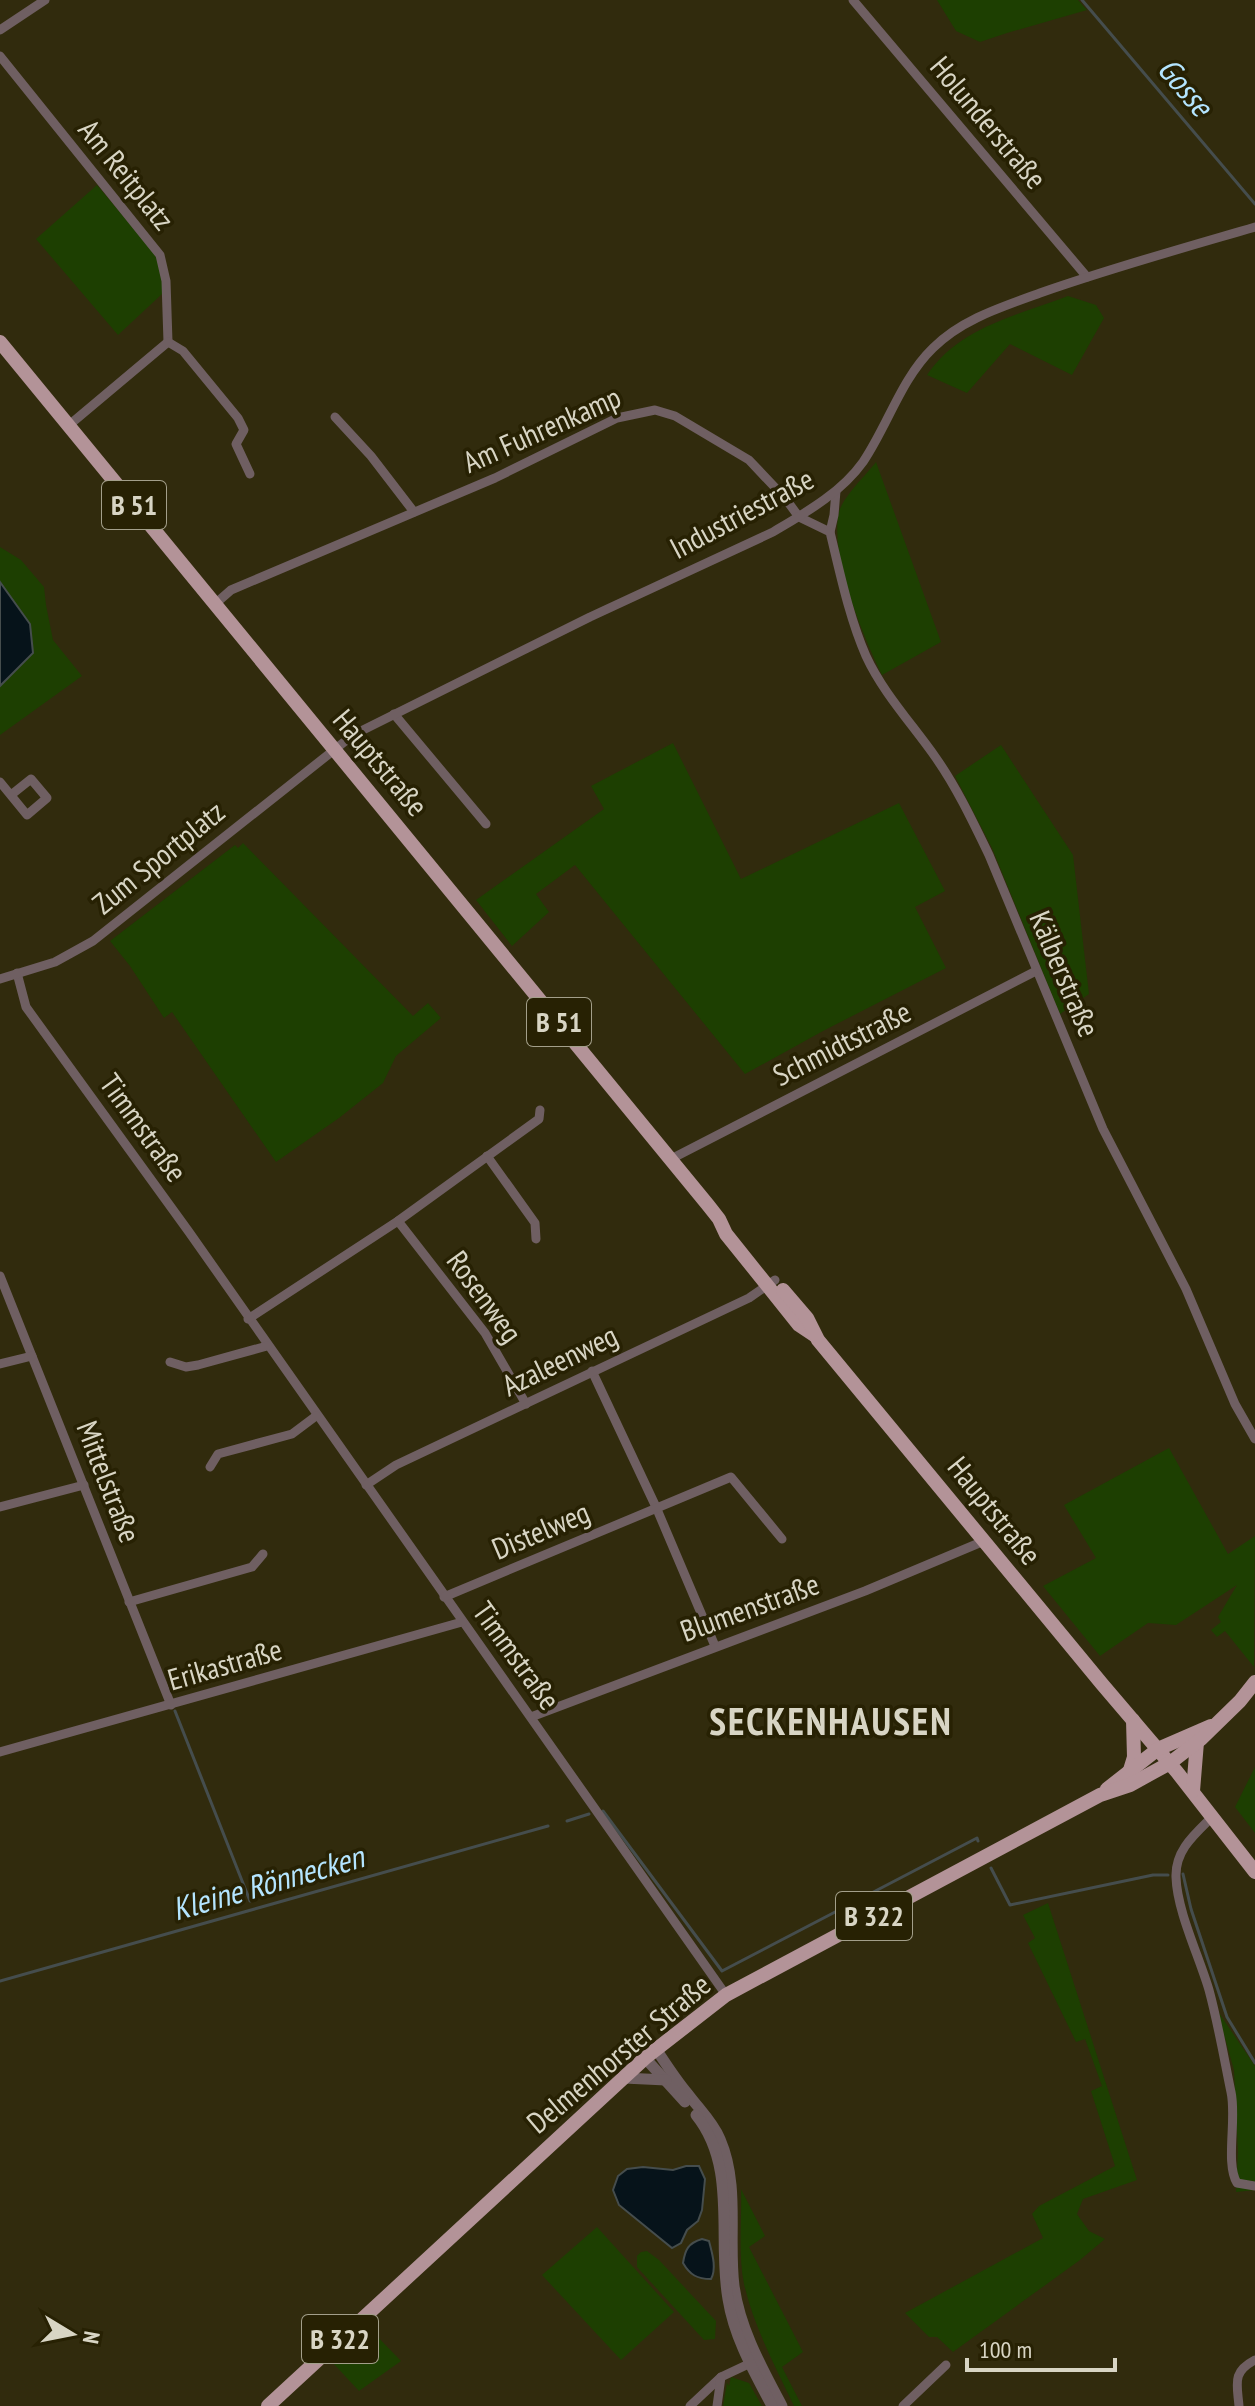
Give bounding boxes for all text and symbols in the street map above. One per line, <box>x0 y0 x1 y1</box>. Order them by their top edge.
street label: Holunderstraße <box>922 48 1056 196</box>
water label: Gosse <box>1149 48 1224 126</box>
street label: Am Reitplatz <box>71 111 184 237</box>
street label: Am Fuhrenkamp <box>456 377 626 481</box>
street label: Industriestraße <box>663 459 820 567</box>
road number: B 51 <box>102 481 166 529</box>
street label: Hauptstraße <box>325 700 437 824</box>
street label: Zum Sportplatz <box>84 792 232 922</box>
street label: Kälberstraße <box>1021 905 1109 1042</box>
street label: Schmidtstraße <box>766 991 917 1094</box>
road number: B 51 <box>527 998 591 1046</box>
street label: Timmstraße <box>92 1065 197 1189</box>
street label: Rosenweg <box>439 1242 532 1350</box>
street label: Azaleenweg <box>495 1315 624 1404</box>
street label: Mittelstraße <box>68 1415 150 1548</box>
street label: Hauptstraße <box>940 1448 1051 1572</box>
street label: Distelweg <box>486 1492 595 1568</box>
street label: Blumenstraße <box>675 1563 824 1650</box>
street label: Timmstraße <box>465 1593 570 1717</box>
street label: Erikastraße <box>163 1629 286 1698</box>
district label: SECKENHAUSEN <box>709 1696 953 1745</box>
water label: Kleine Rönnecken <box>167 1834 370 1929</box>
road number: B 322 <box>836 1892 912 1940</box>
street label: Delmenhorster Straße <box>518 1965 718 2141</box>
north arrow <box>32 2294 112 2374</box>
road number: B 322 <box>302 2315 378 2363</box>
scale bar <box>967 2322 1115 2372</box>
text: N <box>77 2329 107 2346</box>
text: 100 m <box>979 2334 1032 2365</box>

